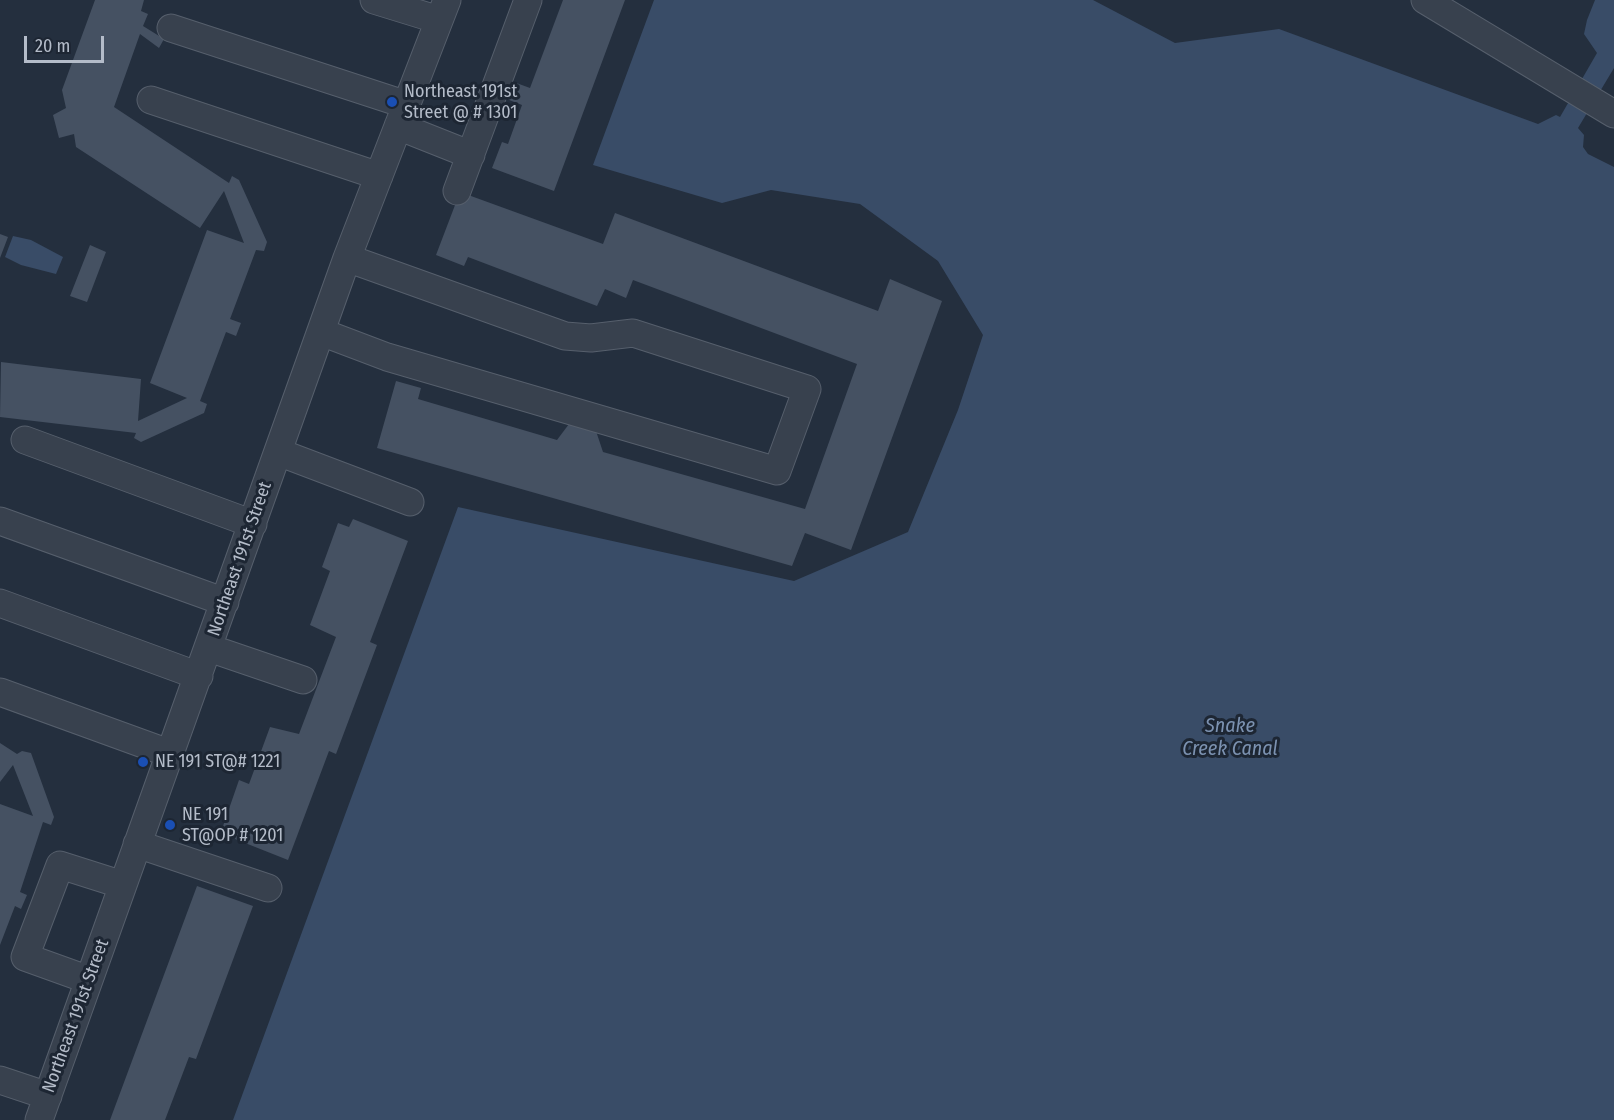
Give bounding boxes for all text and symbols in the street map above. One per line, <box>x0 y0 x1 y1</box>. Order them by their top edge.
scale bar <box>27 24 106 62</box>
text: 20 m <box>35 35 70 57</box>
place label: Northeast 191st Street @ # 1301 <box>404 81 517 124</box>
marker: Northeast 191st Street @ # 1301 <box>385 95 399 109</box>
street label: Northeast 191st Street <box>203 479 277 639</box>
water label: Snake Creek Canal <box>1182 714 1278 761</box>
place label: NE 191 ST@# 1221 <box>155 751 280 773</box>
marker: NE 191 ST@# 1221 <box>136 755 150 769</box>
place label: NE 191 ST@OP # 1201 <box>182 804 283 846</box>
marker: NE 191 ST@OP # 1201 <box>163 818 177 832</box>
street label: Northeast 191st Street <box>38 936 114 1096</box>

